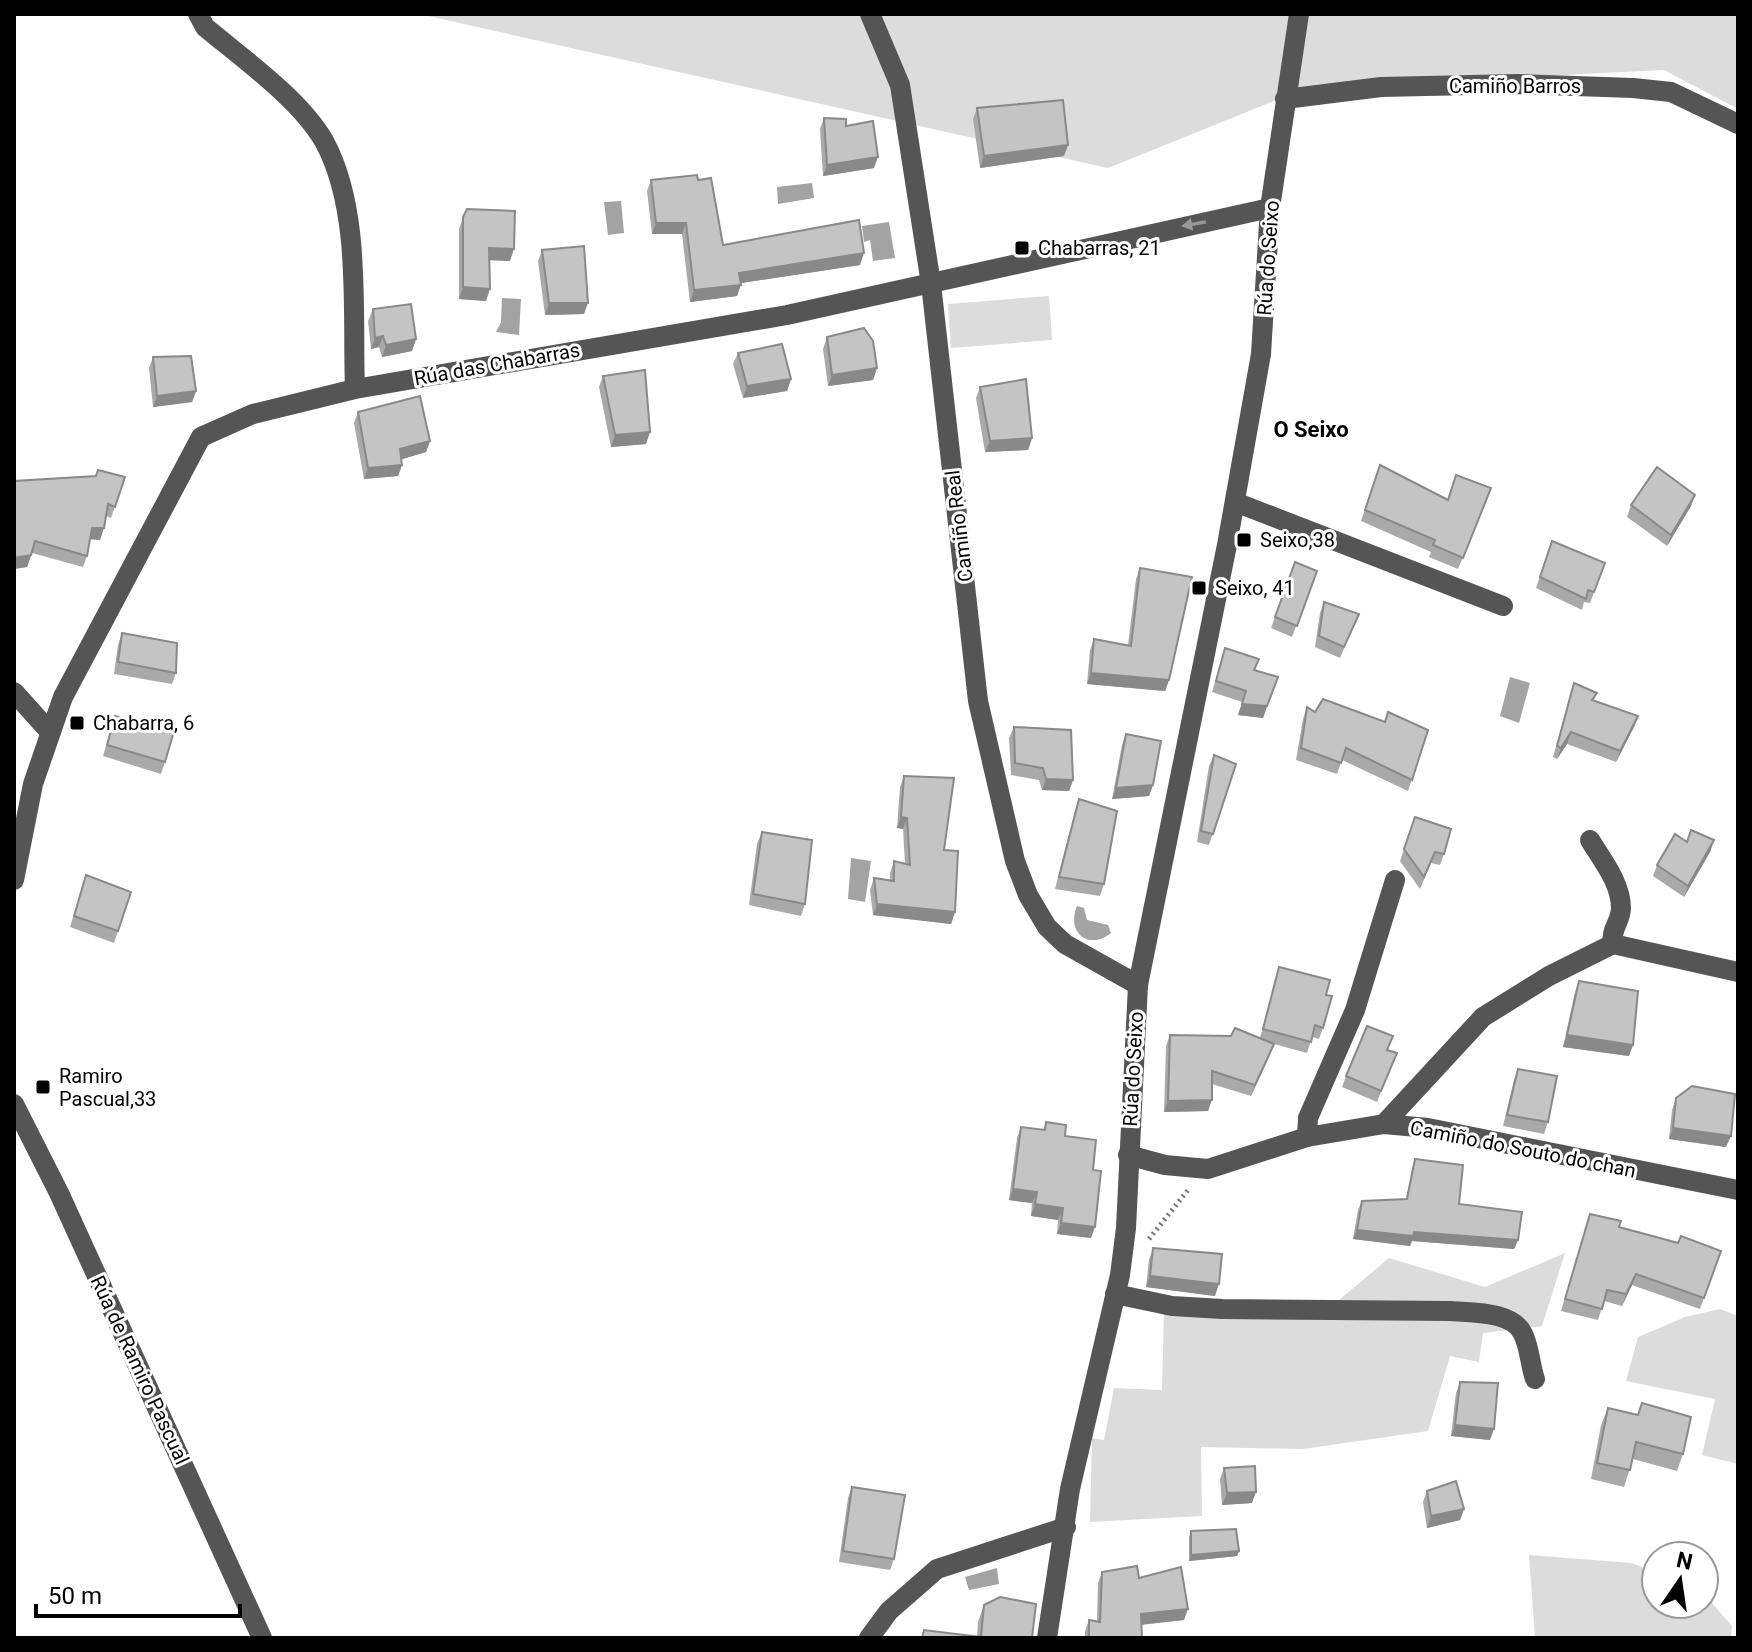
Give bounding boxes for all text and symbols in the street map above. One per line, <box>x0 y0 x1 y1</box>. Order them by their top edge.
street label: Camiño Barros <box>1449 74 1581 98</box>
street label: Rúa do Seixo <box>1252 200 1284 316</box>
one-way arrow <box>1181 218 1206 230</box>
place label: Chabarras, 21 <box>1038 236 1161 260</box>
marker: Chabarras, 21 <box>1013 239 1031 257</box>
street label: Rúa das Chabarras <box>412 338 582 390</box>
district label: O Seixo <box>1273 417 1349 442</box>
street label: Camiño Real <box>940 469 978 583</box>
place label: Seixo,38 <box>1260 528 1335 552</box>
marker: Seixo,38 <box>1235 531 1253 549</box>
place label: Seixo, 41 <box>1215 576 1295 600</box>
marker: Seixo, 41 <box>1190 579 1208 597</box>
place label: Chabarra, 6 <box>93 711 194 735</box>
marker: Chabarra, 6 <box>68 714 86 732</box>
street label: Rúa do Seixo <box>1118 1011 1148 1127</box>
place label: Ramiro Pascual,33 <box>59 1064 156 1111</box>
marker: Ramiro Pascual,33 <box>34 1078 52 1096</box>
street label: Camiño do Souto do chan <box>1408 1115 1638 1183</box>
street label: Rúa de Ramiro Pascual <box>86 1272 194 1468</box>
north arrow <box>1640 1540 1720 1620</box>
text: N <box>1674 1547 1695 1575</box>
scale bar <box>36 1568 240 1618</box>
text: 50 m <box>48 1582 102 1610</box>

